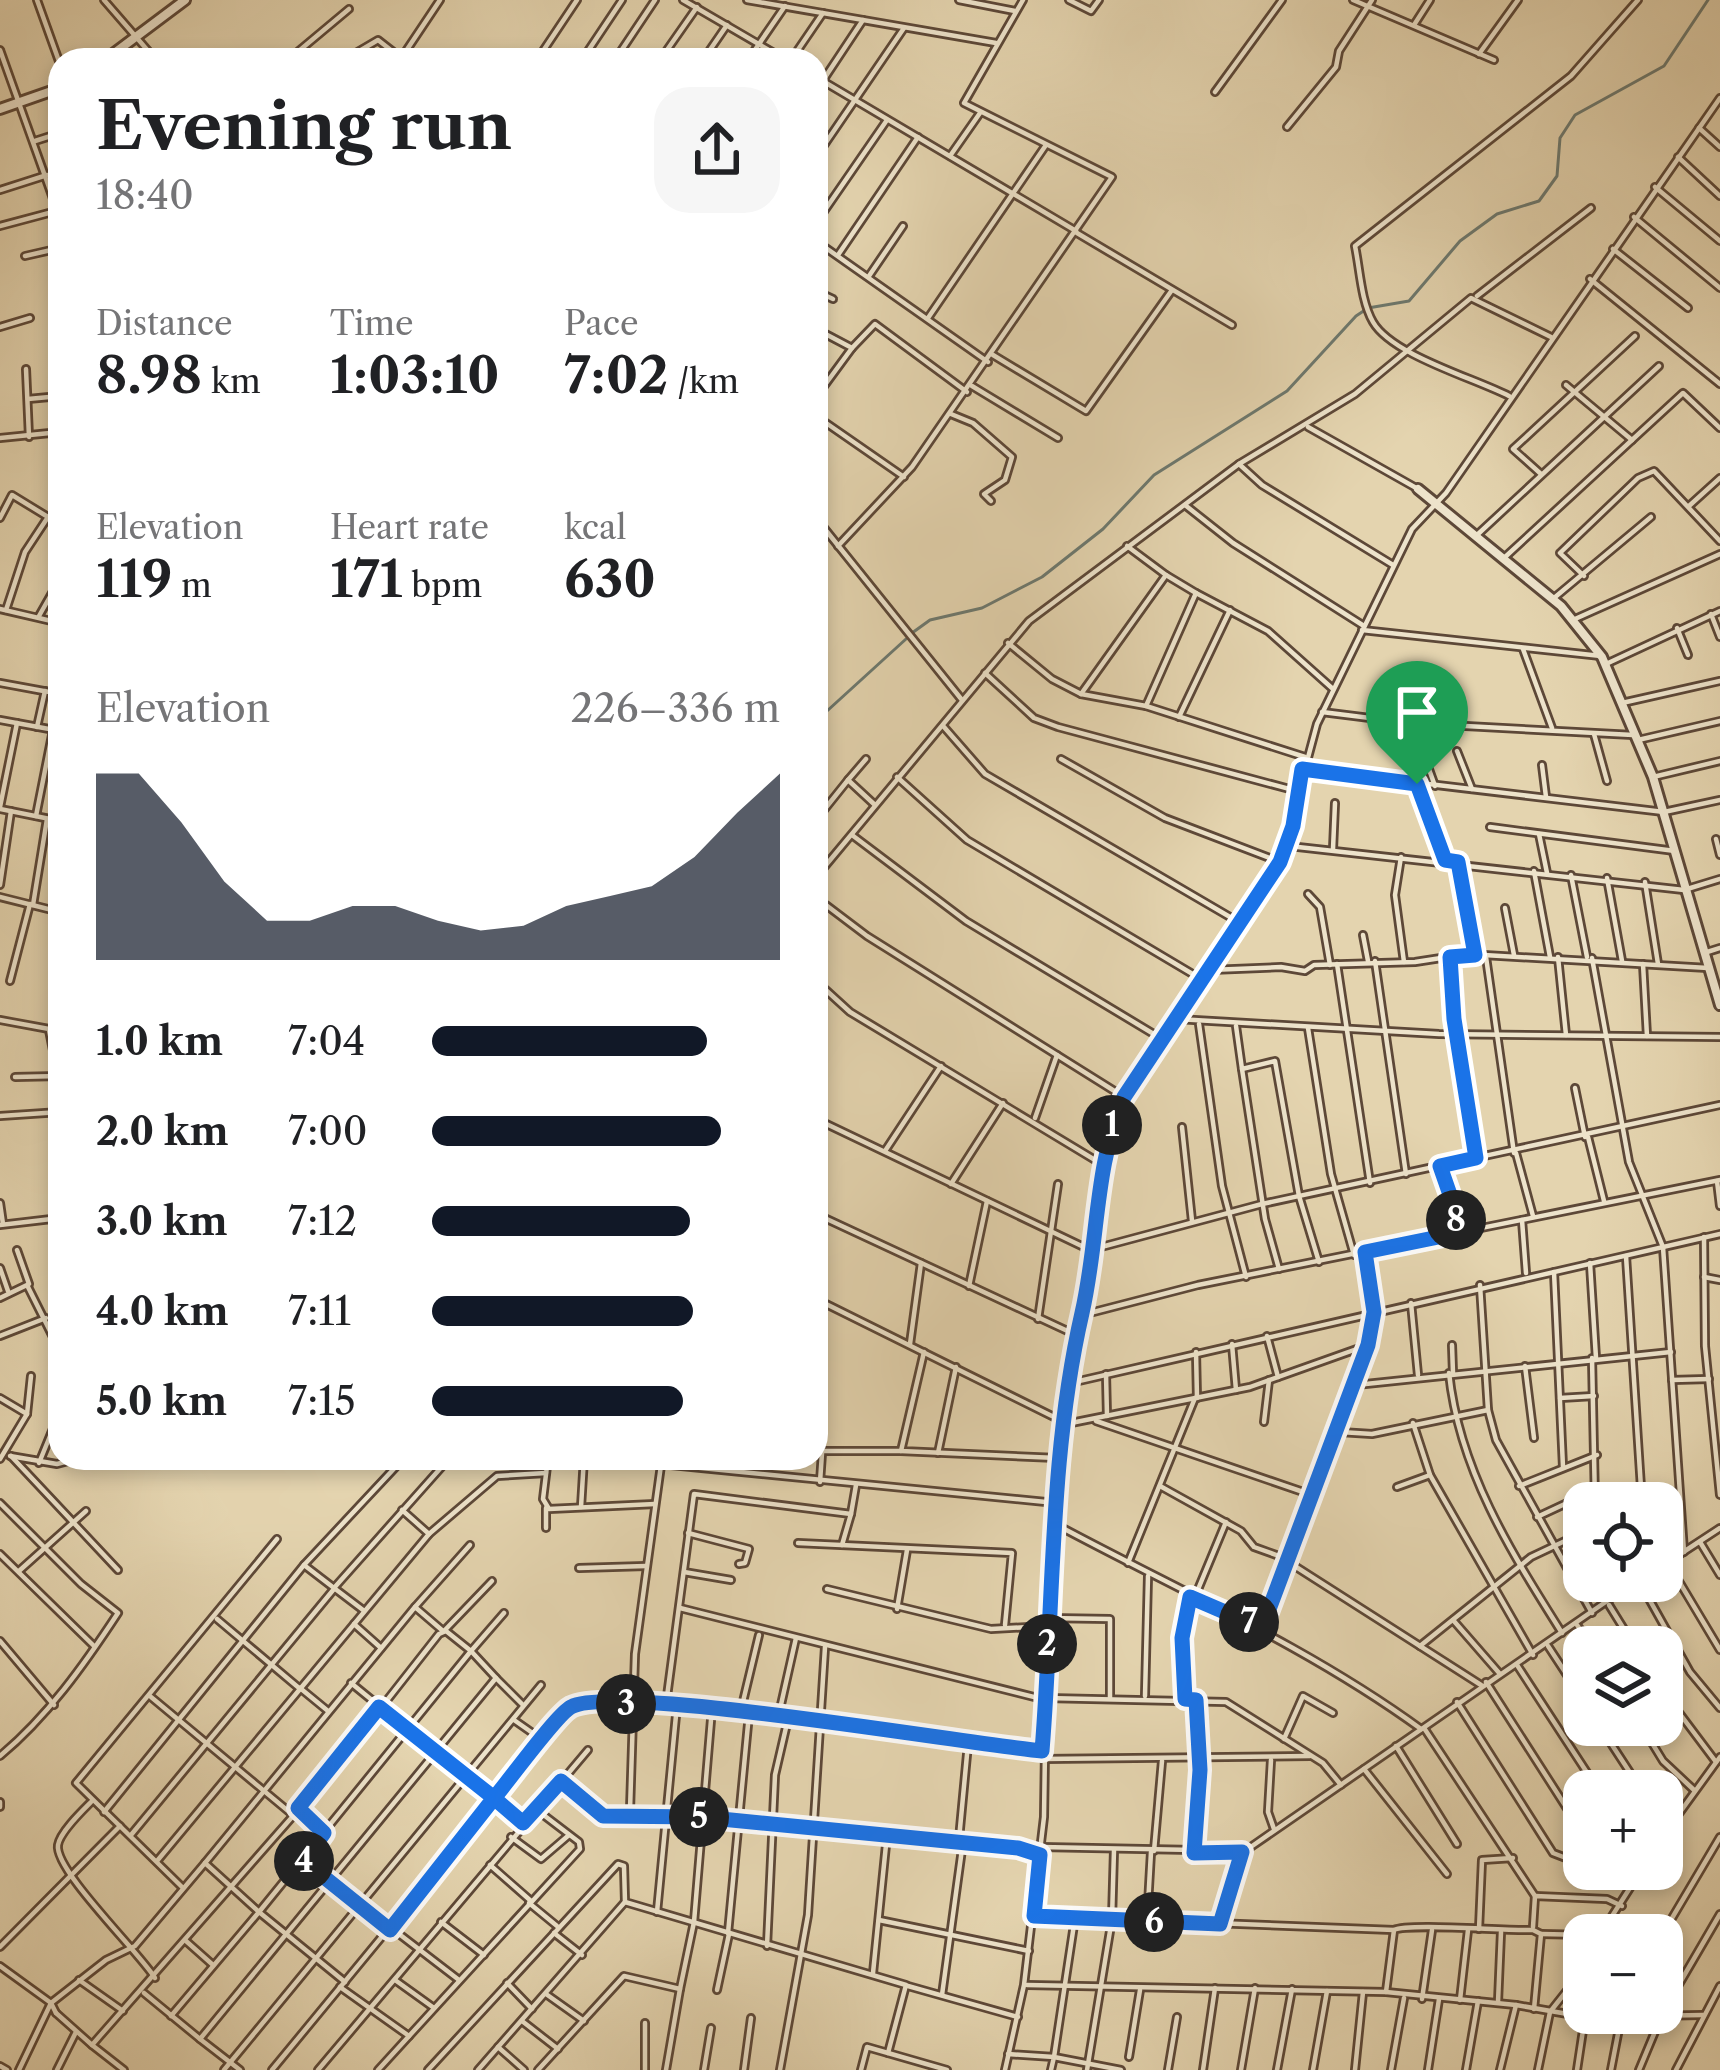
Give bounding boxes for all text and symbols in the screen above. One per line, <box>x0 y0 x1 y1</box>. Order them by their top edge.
text: Evening run <box>96 85 512 166</box>
button: share <box>654 87 780 213</box>
text: 18:40 <box>96 171 194 219</box>
text: Distance <box>96 303 233 344</box>
text: Time <box>330 303 413 344</box>
text: Pace <box>564 303 639 344</box>
text: 8.98 <box>96 344 202 406</box>
text: 1:03:10 <box>330 344 500 406</box>
text: 7:02 <box>564 344 668 406</box>
text: km <box>202 361 261 402</box>
text: /km <box>668 361 739 402</box>
text: Elevation <box>96 507 243 548</box>
text: Heart rate <box>330 507 489 548</box>
text: kcal <box>564 507 626 548</box>
text: 119 <box>96 548 172 610</box>
text: 171 <box>330 548 403 610</box>
text: 630 <box>564 548 656 610</box>
text: m <box>172 565 212 606</box>
text: bpm <box>403 565 482 606</box>
pin <box>1366 661 1468 784</box>
icon: arrive <box>1384 679 1450 745</box>
text: Elevation <box>96 684 270 732</box>
text: 226–336 m <box>571 684 780 732</box>
text: 1.0 km <box>96 1017 223 1065</box>
text: 7:04 <box>288 1017 365 1065</box>
pin: 1 <box>1082 1095 1142 1155</box>
text: 1 <box>1105 1104 1119 1145</box>
text: 2.0 km <box>96 1107 229 1155</box>
text: 7:00 <box>288 1107 368 1155</box>
pin: 8 <box>1426 1190 1486 1250</box>
text: 3.0 km <box>96 1197 228 1245</box>
text: 7:12 <box>288 1197 357 1245</box>
text: 8 <box>1446 1199 1466 1240</box>
text: 4.0 km <box>96 1287 229 1335</box>
text: 7:11 <box>288 1287 351 1335</box>
text: 5.0 km <box>96 1377 227 1425</box>
text: 7:15 <box>288 1377 356 1425</box>
map controls <box>1563 1482 1683 2034</box>
button: locate <box>1563 1482 1683 1602</box>
pin: 7 <box>1219 1592 1279 1652</box>
text: 7 <box>1240 1601 1258 1642</box>
pin: 2 <box>1017 1614 1077 1674</box>
text: 2 <box>1037 1623 1057 1664</box>
button: layers <box>1563 1626 1683 1746</box>
pin: 3 <box>596 1674 656 1734</box>
text: 3 <box>617 1683 635 1724</box>
button: + <box>1563 1770 1683 1890</box>
pin: 5 <box>669 1787 729 1847</box>
text: 5 <box>690 1796 708 1837</box>
pin: 4 <box>274 1831 334 1891</box>
text: 4 <box>294 1840 314 1881</box>
pin: 6 <box>1124 1892 1184 1952</box>
text: 6 <box>1144 1901 1164 1942</box>
button: − <box>1563 1914 1683 2034</box>

